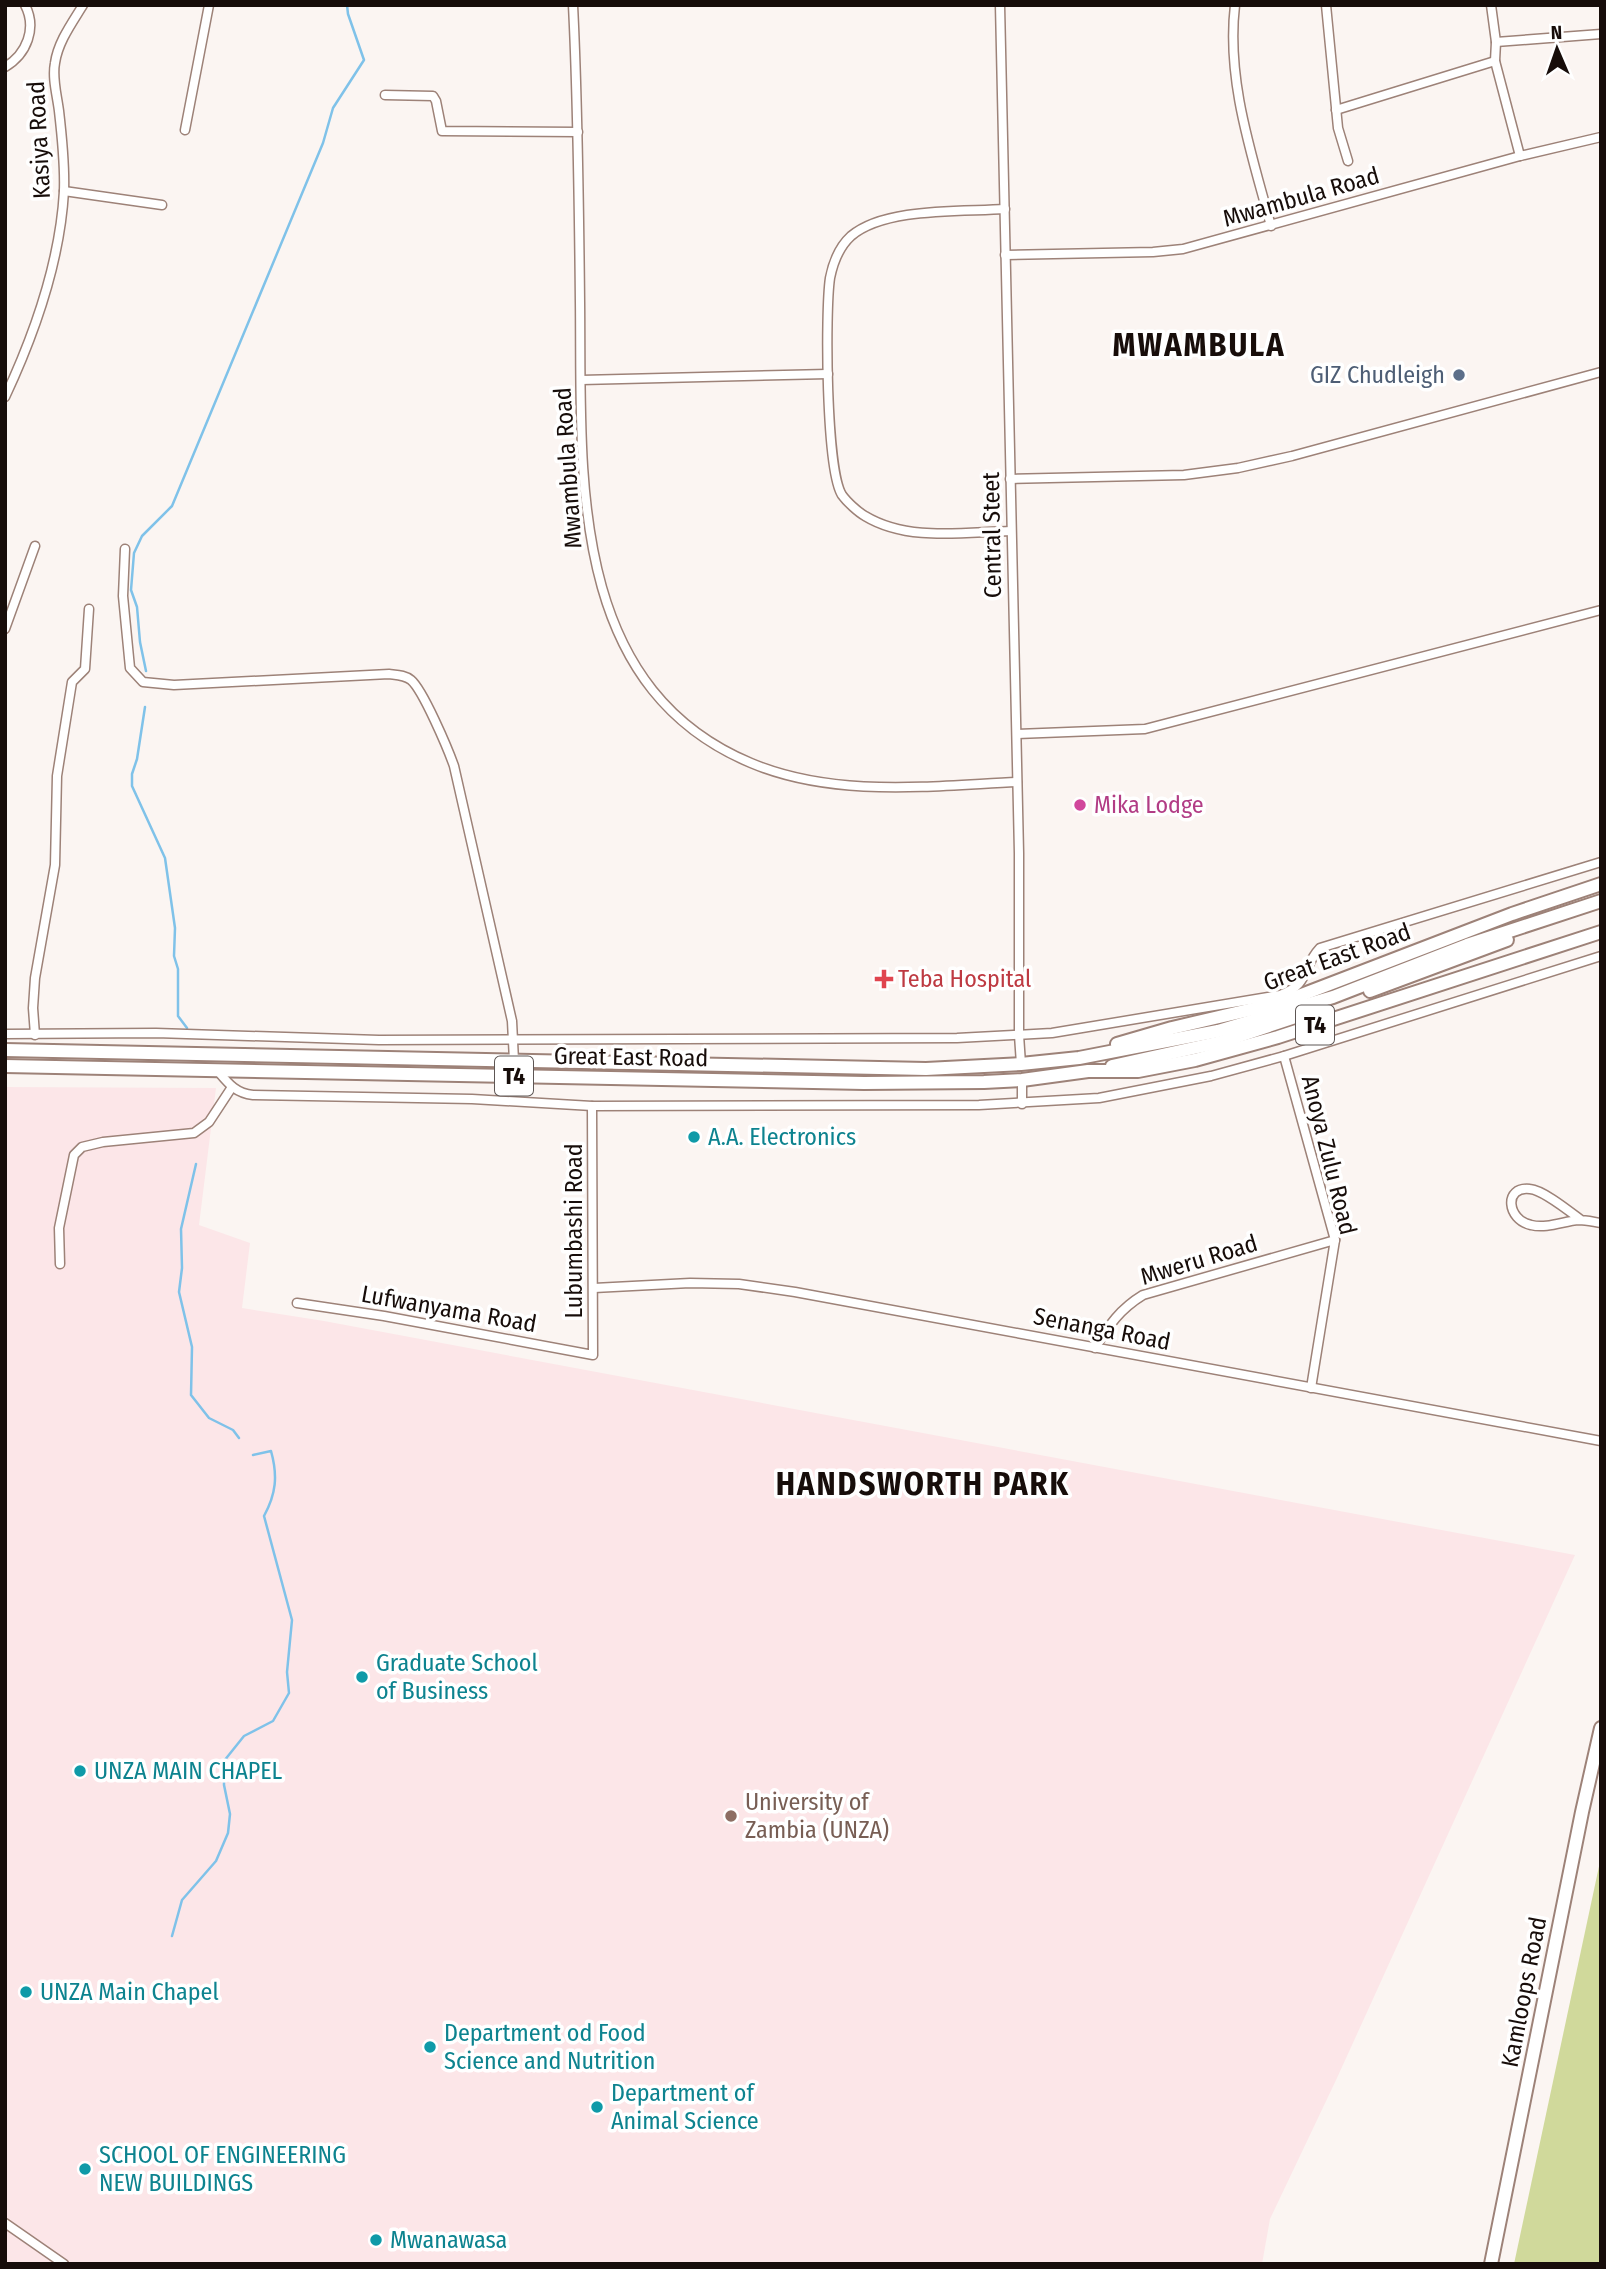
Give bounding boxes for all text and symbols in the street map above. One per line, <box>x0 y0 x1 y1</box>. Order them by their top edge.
north arrow <box>1522 14 1592 84</box>
text: N <box>1550 21 1563 44</box>
street label: Kasiya Road <box>22 80 56 200</box>
street label: Mwambula Road <box>1220 161 1382 233</box>
district label: MWAMBULA <box>1112 326 1286 364</box>
place label: GIZ Chudleigh <box>1310 361 1445 389</box>
marker: GIZ Chudleigh <box>1451 367 1467 383</box>
street label: Mwambula Road <box>548 387 588 549</box>
street label: Central Steet <box>977 472 1007 598</box>
place label: Mika Lodge <box>1094 791 1204 819</box>
marker: Mika Lodge <box>1072 797 1088 813</box>
street label: Great East Road <box>1260 917 1414 997</box>
place label: Teba Hospital <box>898 965 1031 993</box>
marker: Teba Hospital <box>876 971 892 987</box>
road number: T4 <box>1296 1006 1334 1044</box>
street label: Great East Road <box>554 1042 708 1072</box>
road number: T4 <box>495 1056 533 1096</box>
street label: Anoya Zulu Road <box>1296 1072 1362 1238</box>
place label: A.A. Electronics <box>708 1123 856 1151</box>
marker: A.A. Electronics <box>686 1129 702 1145</box>
street label: Lubumbashi Road <box>560 1143 588 1319</box>
street label: Mweru Road <box>1137 1229 1261 1291</box>
street label: Lufwanyama Road <box>359 1280 539 1338</box>
street label: Senanga Road <box>1031 1302 1173 1356</box>
district label: HANDSWORTH PARK <box>776 1465 1070 1503</box>
place label: Graduate School of Business <box>376 1649 538 1705</box>
marker: Graduate School of Business <box>354 1669 370 1685</box>
place label: UNZA MAIN CHAPEL <box>94 1757 283 1785</box>
marker: UNZA MAIN CHAPEL <box>72 1763 88 1779</box>
place label: University of Zambia (UNZA) <box>745 1788 889 1844</box>
marker: University of Zambia (UNZA) <box>723 1808 739 1824</box>
street label: Kamloops Road <box>1496 1914 1552 2070</box>
place label: UNZA Main Chapel <box>40 1978 219 2006</box>
marker: UNZA Main Chapel <box>18 1984 34 2000</box>
place label: Department od Food Science and Nutrition <box>444 2019 656 2075</box>
marker: Department od Food Science and Nutrition <box>422 2039 438 2055</box>
place label: Department of Animal Science <box>611 2079 759 2135</box>
marker: Department of Animal Science <box>589 2099 605 2115</box>
place label: SCHOOL OF ENGINEERING NEW BUILDINGS <box>99 2141 346 2197</box>
marker: SCHOOL OF ENGINEERING NEW BUILDINGS <box>77 2161 93 2177</box>
place label: Mwanawasa <box>390 2226 507 2254</box>
marker: Mwanawasa <box>368 2232 384 2248</box>

